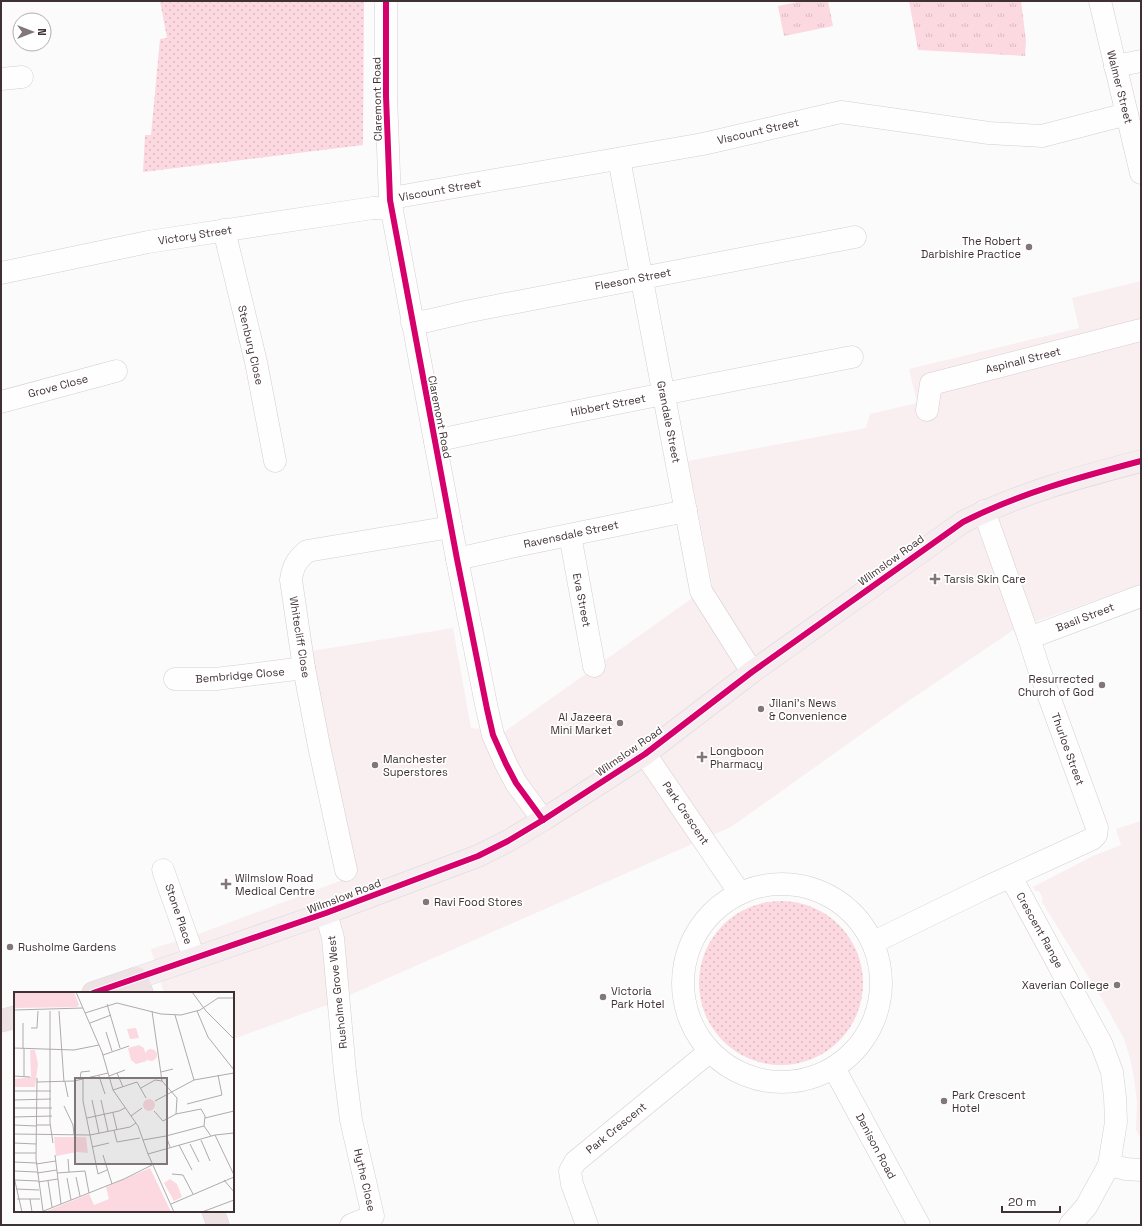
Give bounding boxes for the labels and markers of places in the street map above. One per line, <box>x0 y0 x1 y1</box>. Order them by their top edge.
place label: The Robert Darbishire Practice <box>921 234 1021 261</box>
marker: The Robert Darbishire Practice <box>1024 242 1034 252</box>
place label: Tarsis Skin Care <box>944 572 1026 586</box>
marker: Tarsis Skin Care <box>929 573 941 585</box>
place label: Resurrected Church of God <box>1018 672 1094 699</box>
marker: Resurrected Church of God <box>1097 680 1107 690</box>
place label: Jilani's News & Convenience <box>769 696 847 723</box>
marker: Jilani's News & Convenience <box>756 704 766 714</box>
place label: Al Jazeera Mini Market <box>551 710 613 737</box>
marker: Al Jazeera Mini Market <box>615 718 625 728</box>
place label: Longboon Pharmacy <box>710 744 764 771</box>
place label: Manchester Superstores <box>383 752 448 779</box>
marker: Longboon Pharmacy <box>697 752 707 762</box>
marker: Manchester Superstores <box>370 760 380 770</box>
place label: Wilmslow Road Medical Centre <box>235 871 315 898</box>
marker: Wilmslow Road Medical Centre <box>220 878 232 890</box>
place label: Ravi Food Stores <box>434 895 523 909</box>
marker: Ravi Food Stores <box>421 897 431 907</box>
place label: Rusholme Gardens <box>18 940 116 954</box>
marker: Rusholme Gardens <box>5 942 15 952</box>
place label: Xaverian College <box>1022 978 1109 992</box>
marker: Xaverian College <box>1112 980 1122 990</box>
place label: Victoria Park Hotel <box>611 984 665 1011</box>
marker: Victoria Park Hotel <box>598 992 608 1002</box>
place label: Park Crescent Hotel <box>952 1088 1026 1115</box>
marker: Park Crescent Hotel <box>939 1096 949 1106</box>

